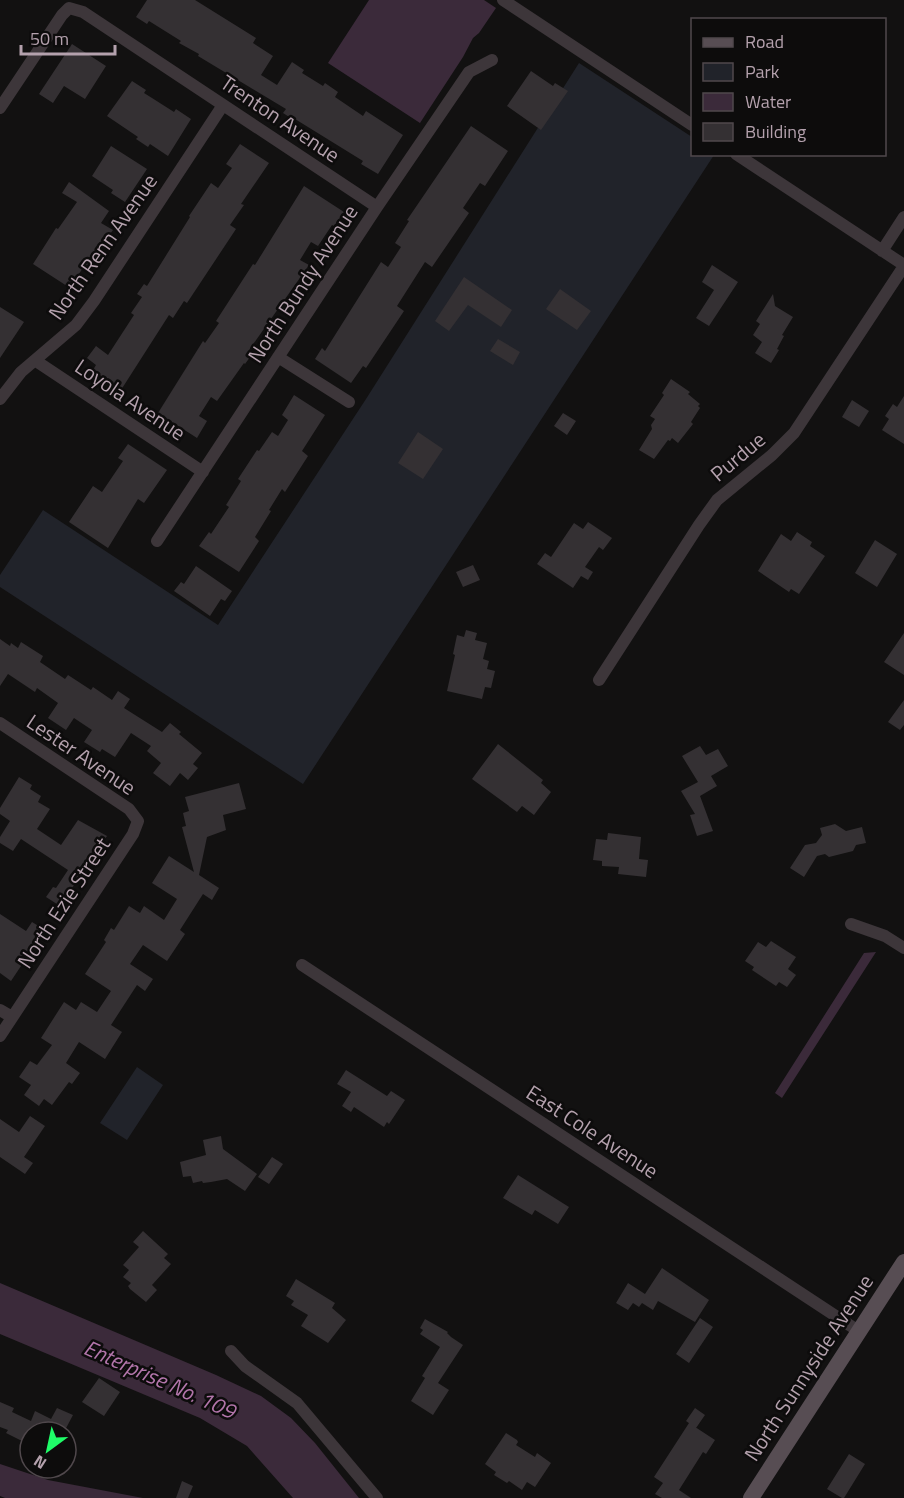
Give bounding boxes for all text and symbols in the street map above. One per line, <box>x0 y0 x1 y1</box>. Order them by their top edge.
scale bar <box>21 18 116 56</box>
legend <box>691 18 886 156</box>
text: 50 m <box>30 25 69 52</box>
text: Road <box>745 28 784 55</box>
text: Park <box>745 58 780 85</box>
street label: Trenton Avenue <box>214 66 347 170</box>
text: Water <box>745 88 791 115</box>
text: Building <box>745 118 806 145</box>
street label: North Renn Avenue <box>40 167 165 326</box>
street label: North Bundy Avenue <box>239 198 365 369</box>
street label: Loyola Avenue <box>69 350 192 448</box>
street label: Purdue <box>703 424 772 489</box>
street label: Lester Avenue <box>20 706 143 803</box>
street label: North Ezie Street <box>9 830 118 974</box>
street label: East Cole Avenue <box>520 1076 665 1186</box>
street label: North Sunnyside Avenue <box>736 1268 881 1467</box>
water label: Enterprise No. 109 <box>79 1330 243 1428</box>
north arrow <box>18 1420 78 1480</box>
text: N <box>29 1449 51 1476</box>

